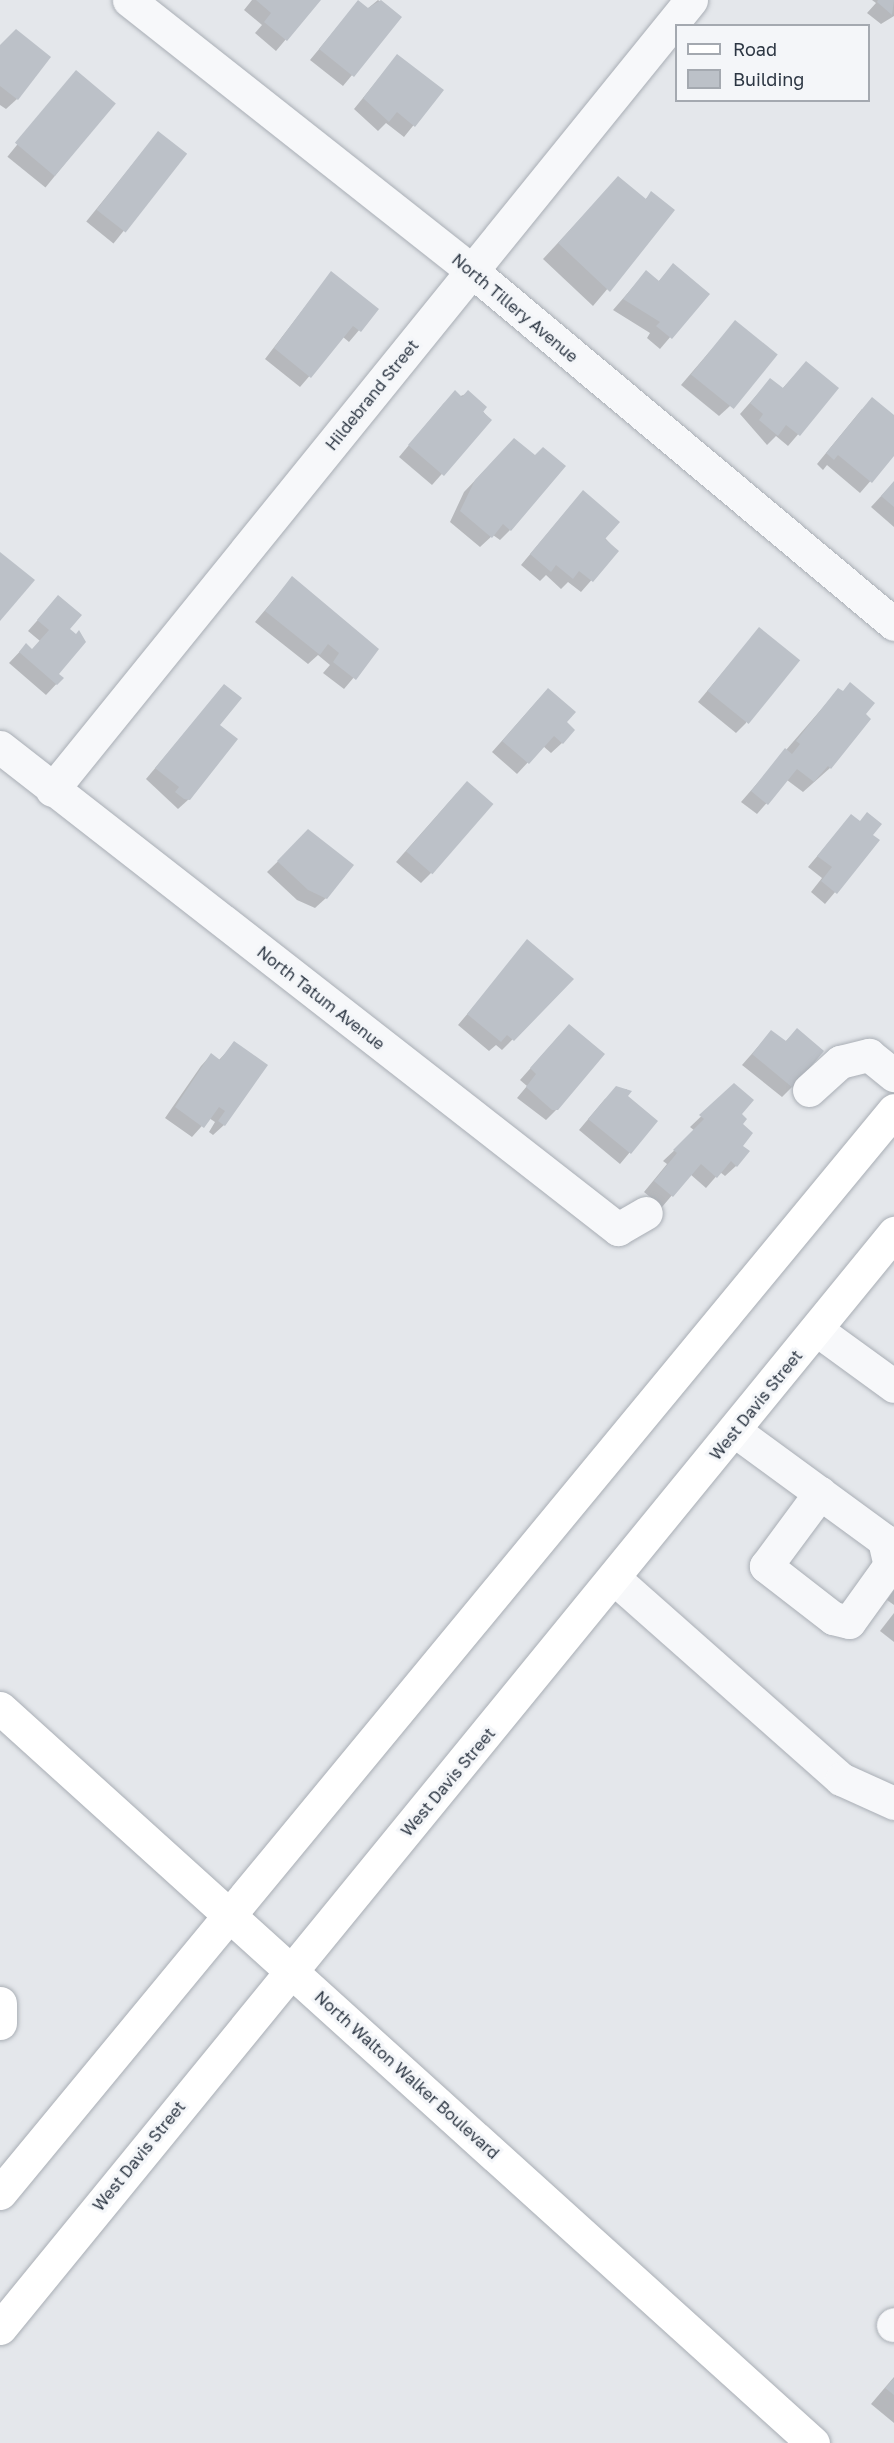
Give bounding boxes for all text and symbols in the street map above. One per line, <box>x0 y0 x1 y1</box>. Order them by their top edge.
legend <box>675 24 870 102</box>
text: Road <box>733 38 777 60</box>
text: Building <box>733 68 804 90</box>
street label: North Tillery Avenue <box>448 250 582 366</box>
street label: Hildebrand Street <box>322 336 422 454</box>
street label: North Tatum Avenue <box>253 942 389 1054</box>
street label: West Davis Street <box>706 1346 806 1464</box>
street label: West Davis Street <box>397 1724 499 1840</box>
street label: North Walton Walker Boulevard <box>311 1987 503 2163</box>
street label: West Davis Street <box>89 2097 189 2215</box>

